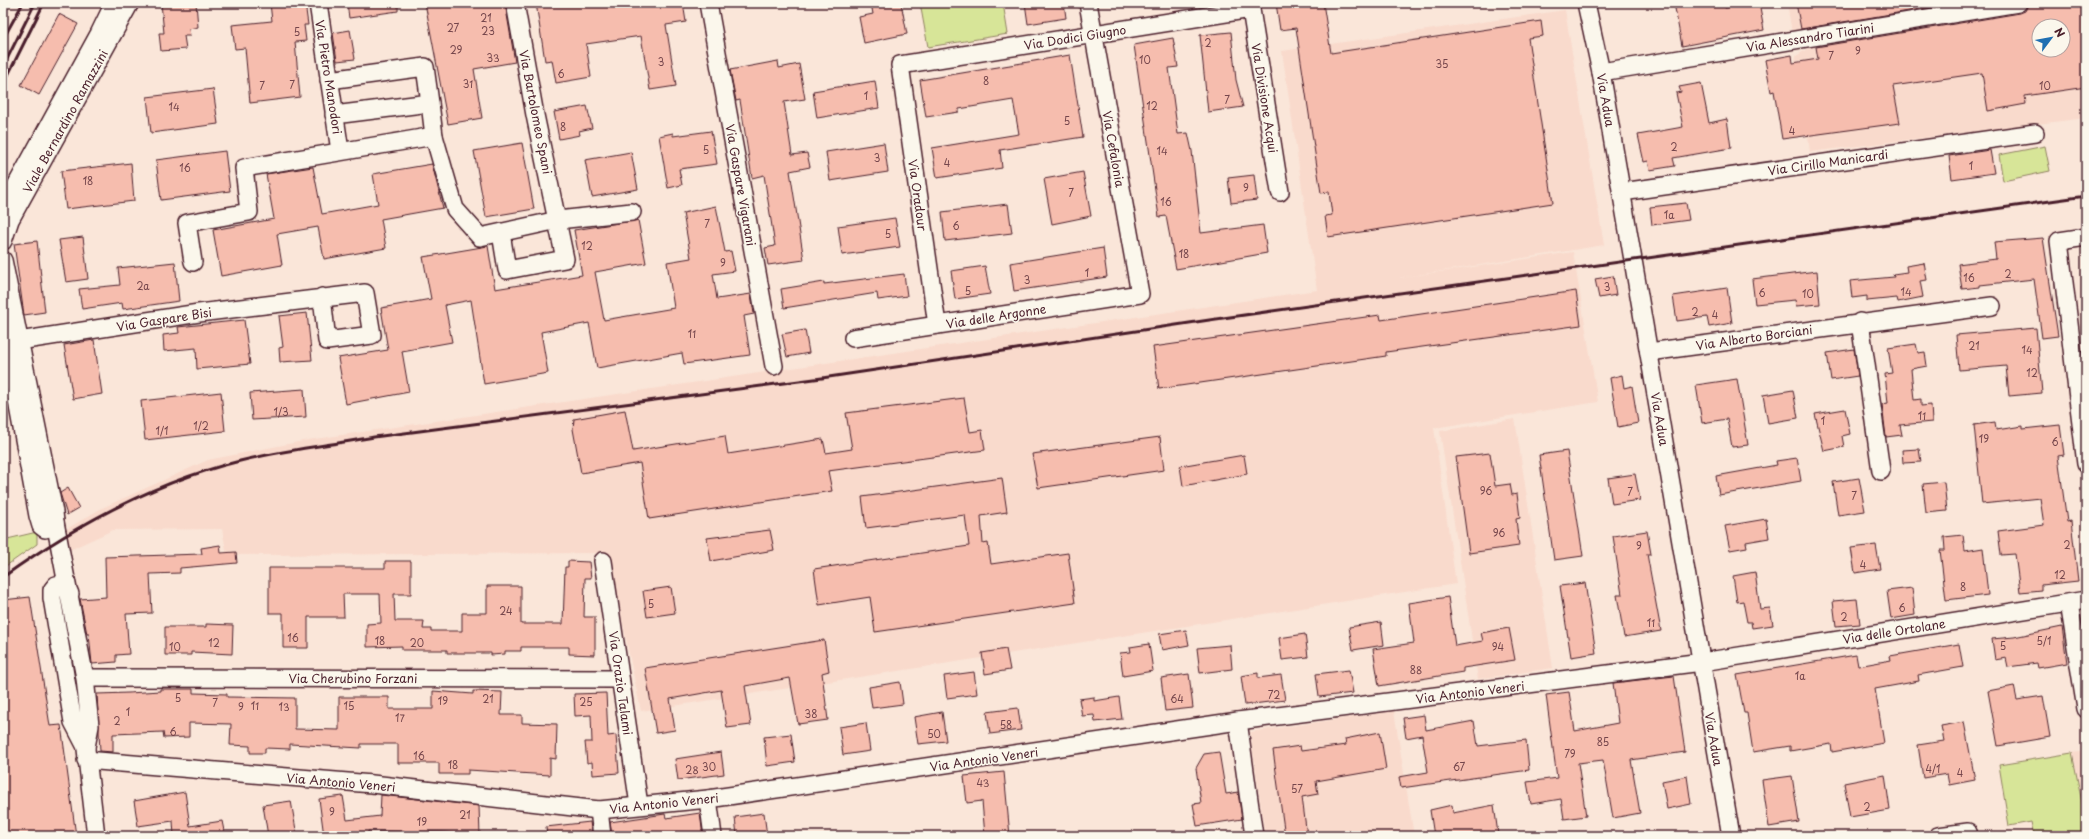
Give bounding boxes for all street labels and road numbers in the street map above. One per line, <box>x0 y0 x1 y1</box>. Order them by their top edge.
street label: Via Pietro Manodori <box>311 18 347 136</box>
street label: Via Alessandro Tiarini <box>1745 18 1875 56</box>
street label: Via Dodici Giugno <box>1023 20 1128 54</box>
street label: Via Divisione Acqui <box>1247 42 1283 154</box>
street label: Viale Bernardino Ramazzini <box>18 46 112 196</box>
street label: Via Bartolomeo Spani <box>515 48 557 176</box>
street label: Via Adua <box>1592 72 1620 129</box>
street label: Via Cefalonia <box>1098 109 1130 189</box>
street label: Via Gaspare Vigarani <box>721 123 761 247</box>
street label: Via Cirillo Manicardi <box>1767 145 1889 179</box>
street label: Via Oradour <box>904 158 932 232</box>
street label: Via delle Argonne <box>945 299 1048 333</box>
street label: Via Gaspare Bisi <box>115 303 213 335</box>
street label: Via Alberto Borciani <box>1695 320 1813 354</box>
street label: Via Adua <box>1646 391 1674 448</box>
street label: Via delle Ortolane <box>1841 614 1947 648</box>
street label: Via Orazio Talami <box>605 630 637 736</box>
street label: Via Cherubino Forzani <box>288 669 418 687</box>
street label: Via Antonio Veneri <box>1415 676 1525 708</box>
street label: Via Adua <box>1700 711 1728 768</box>
street label: Via Antonio Veneri <box>929 742 1039 776</box>
street label: Via Antonio Veneri <box>286 768 396 796</box>
street label: Via Antonio Veneri <box>609 788 719 818</box>

